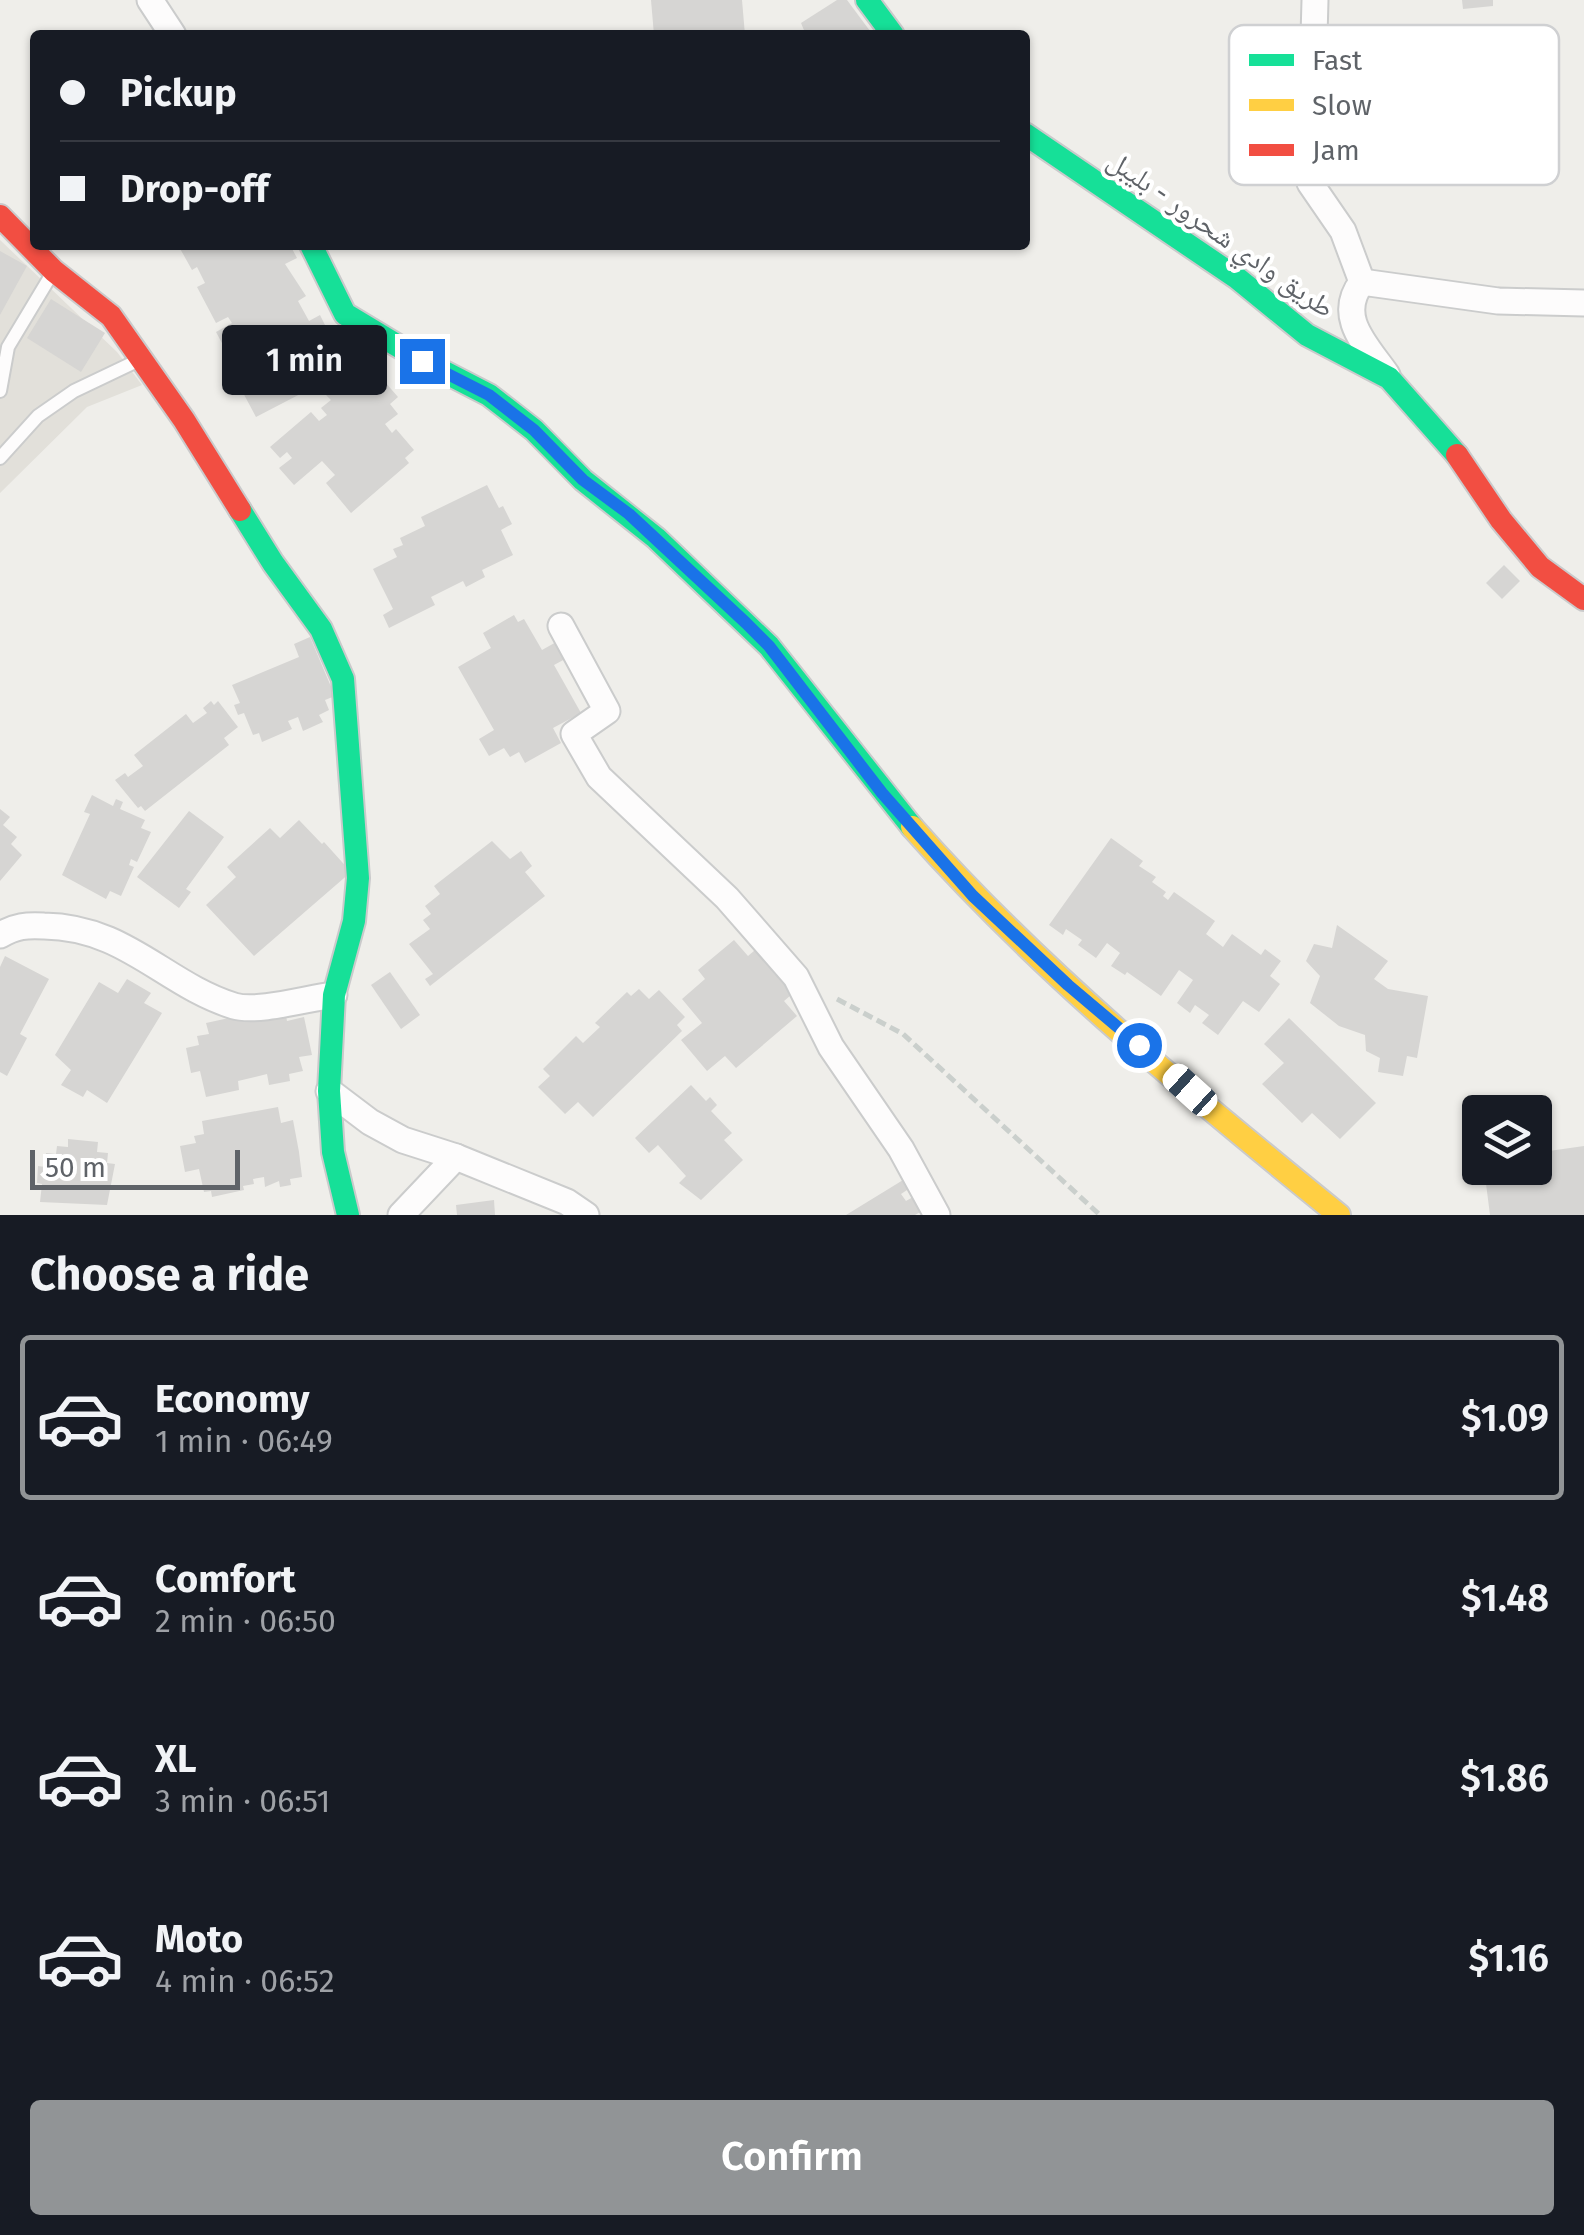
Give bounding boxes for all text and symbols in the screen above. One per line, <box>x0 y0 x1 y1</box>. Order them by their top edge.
legend <box>1229 25 1559 185</box>
text: Fast <box>1312 44 1363 77</box>
text: Pickup <box>120 70 237 116</box>
text: Slow <box>1312 89 1372 122</box>
text: Jam <box>1312 134 1360 167</box>
street label: طريق وادي شحرور - بليبل <box>1098 143 1341 330</box>
text: Drop-off <box>120 166 268 212</box>
callout: 1 min <box>222 326 387 396</box>
route end <box>400 339 445 384</box>
text: 1 min <box>266 341 343 379</box>
route start <box>1117 1023 1162 1068</box>
car <box>1158 1059 1222 1121</box>
map controls <box>1462 1095 1552 1185</box>
button: layers <box>1462 1095 1552 1185</box>
scale bar <box>30 1145 240 1190</box>
text: 50 m <box>45 1151 106 1184</box>
text: Choose a ride <box>30 1248 309 1302</box>
icon: car <box>35 1373 125 1463</box>
text: Economy <box>155 1376 310 1422</box>
text: $1.09 <box>1461 1395 1549 1441</box>
text: 1 min · 06:49 <box>155 1422 333 1460</box>
icon: car <box>35 1553 125 1643</box>
text: Comfort <box>155 1556 296 1602</box>
text: $1.48 <box>1461 1575 1549 1621</box>
text: 2 min · 06:50 <box>155 1602 336 1640</box>
icon: car <box>35 1733 125 1823</box>
text: XL <box>155 1736 197 1782</box>
text: $1.86 <box>1460 1755 1549 1801</box>
text: 3 min · 06:51 <box>155 1782 330 1820</box>
icon: car <box>35 1913 125 2003</box>
text: Moto <box>155 1916 243 1962</box>
text: $1.16 <box>1468 1935 1549 1981</box>
text: 4 min · 06:52 <box>155 1962 335 2000</box>
button: Confirm <box>30 2100 1554 2215</box>

